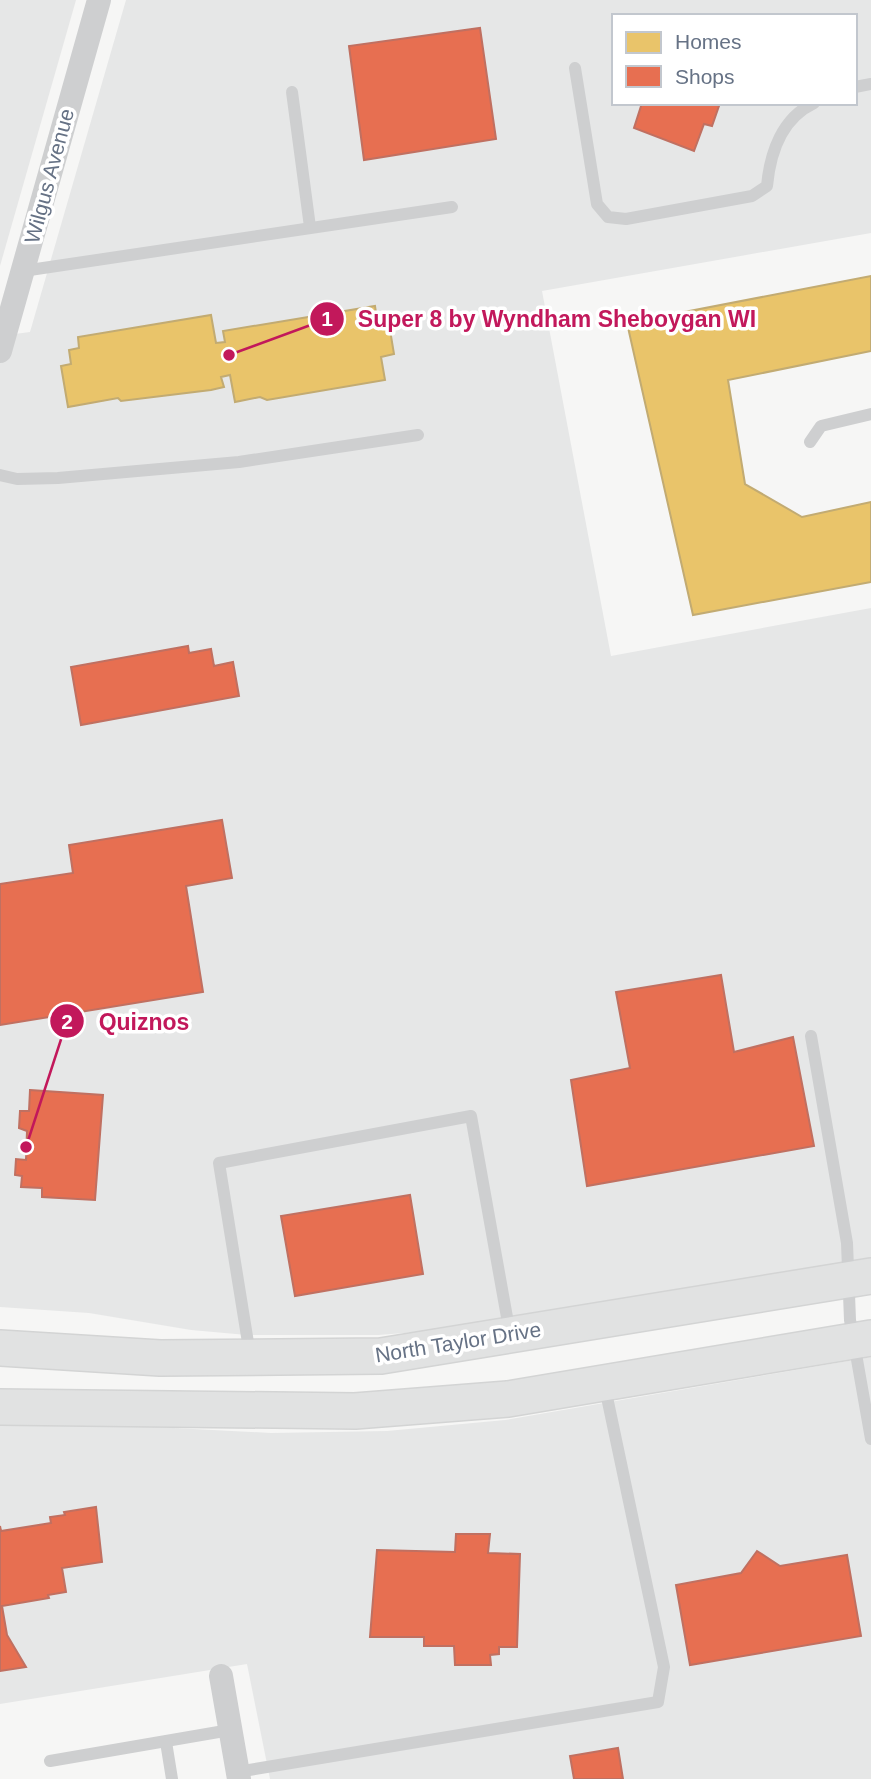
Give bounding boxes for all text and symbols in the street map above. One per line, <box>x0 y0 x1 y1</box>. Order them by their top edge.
legend <box>612 14 857 105</box>
text: Homes <box>675 30 742 53</box>
text: Shops <box>675 65 735 88</box>
street label: Wilgus Avenue <box>20 106 78 246</box>
callout: Super 8 by Wyndham Sheboygan WI <box>309 297 770 341</box>
text: Super 8 by Wyndham Sheboygan WI <box>358 306 756 332</box>
text: 1 <box>321 307 333 330</box>
callout: Quiznos <box>49 999 203 1043</box>
text: Quiznos <box>99 1009 189 1035</box>
text: 2 <box>61 1010 73 1033</box>
street label: North Taylor Drive <box>373 1318 543 1366</box>

